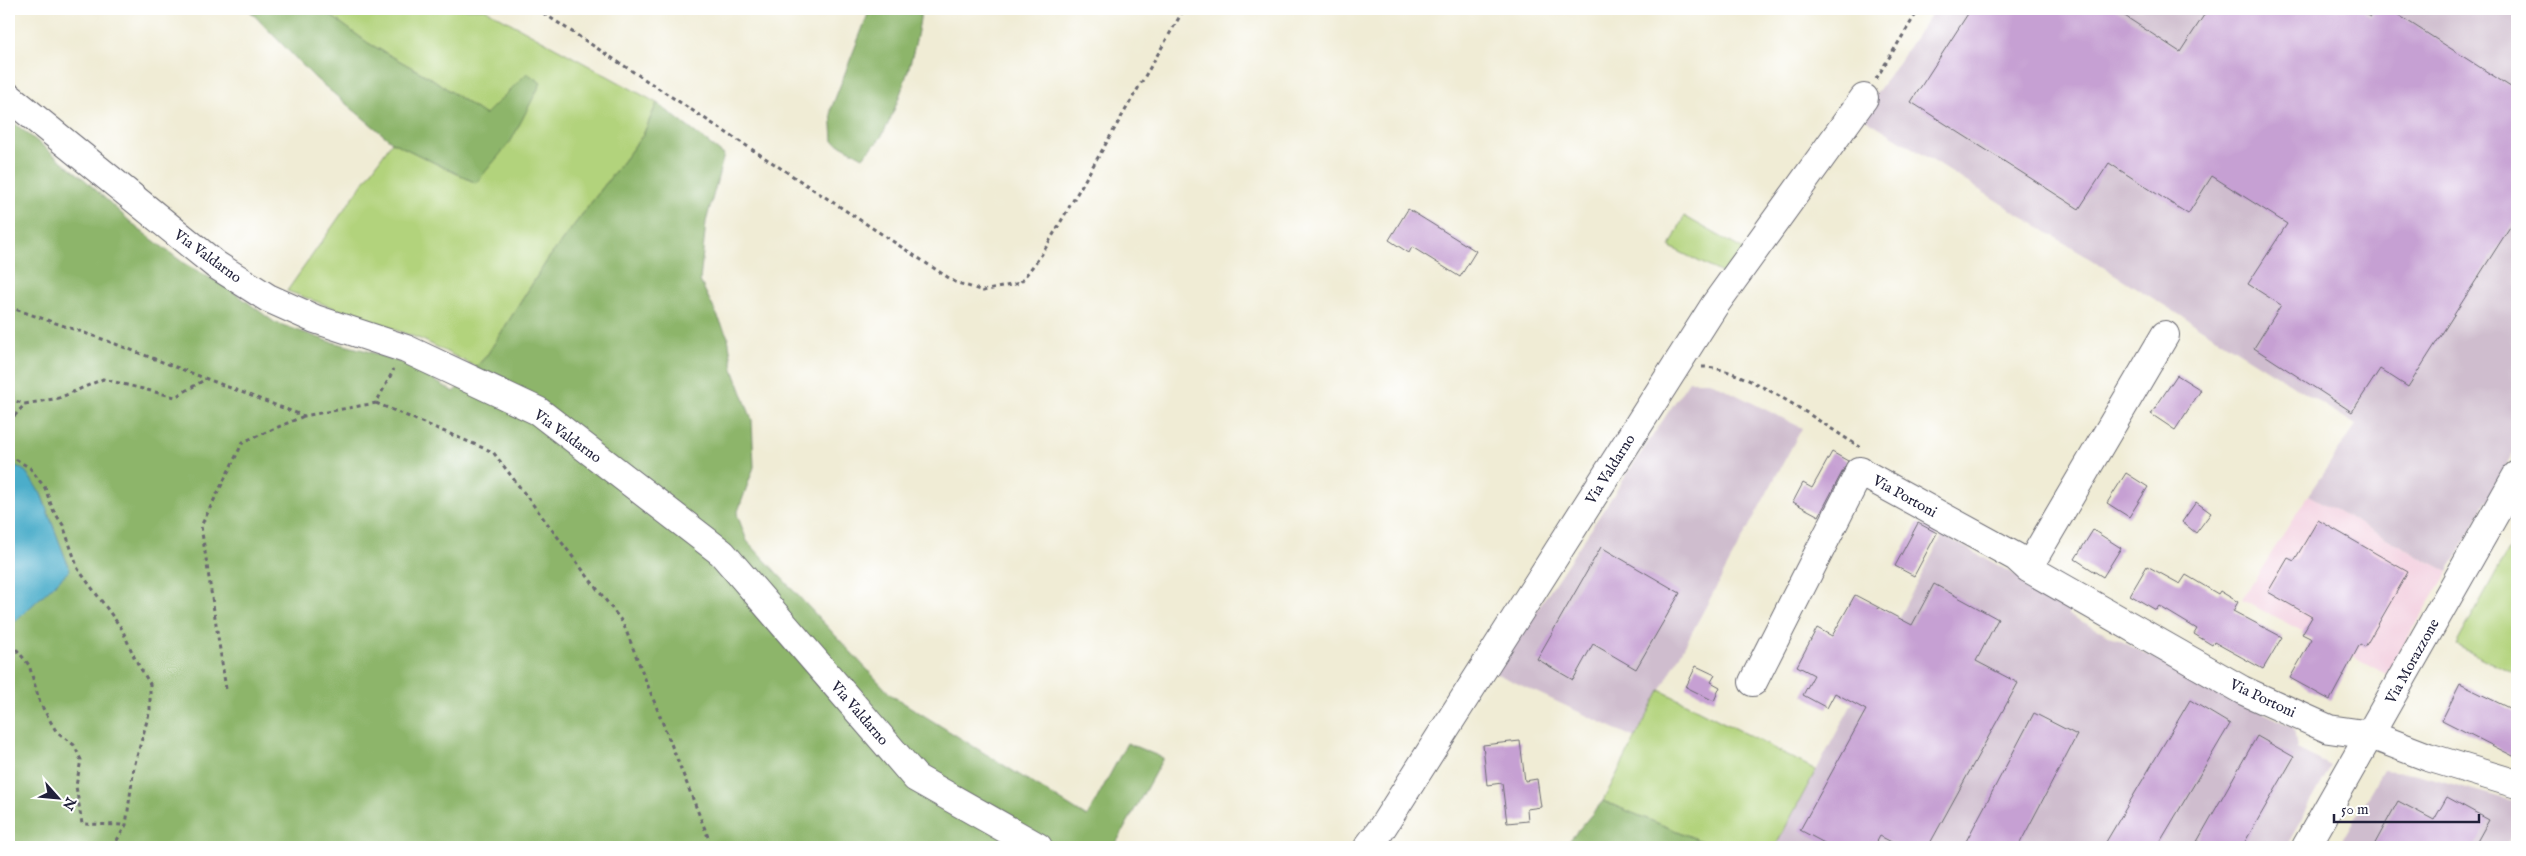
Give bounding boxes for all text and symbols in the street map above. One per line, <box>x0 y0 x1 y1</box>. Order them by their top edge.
street label: Via Valdarno <box>169 225 245 287</box>
street label: Via Valdarno <box>529 405 605 467</box>
street label: Via Valdarno <box>1581 431 1639 509</box>
street label: Via Portoni <box>1868 471 1940 522</box>
street label: Via Morazzone <box>2381 615 2444 708</box>
street label: Via Portoni <box>2226 674 2299 722</box>
street label: Via Valdarno <box>826 677 893 749</box>
north arrow <box>32 774 82 824</box>
scale bar <box>2334 791 2478 823</box>
text: N <box>58 793 80 813</box>
text: 50 m <box>2341 800 2369 819</box>

